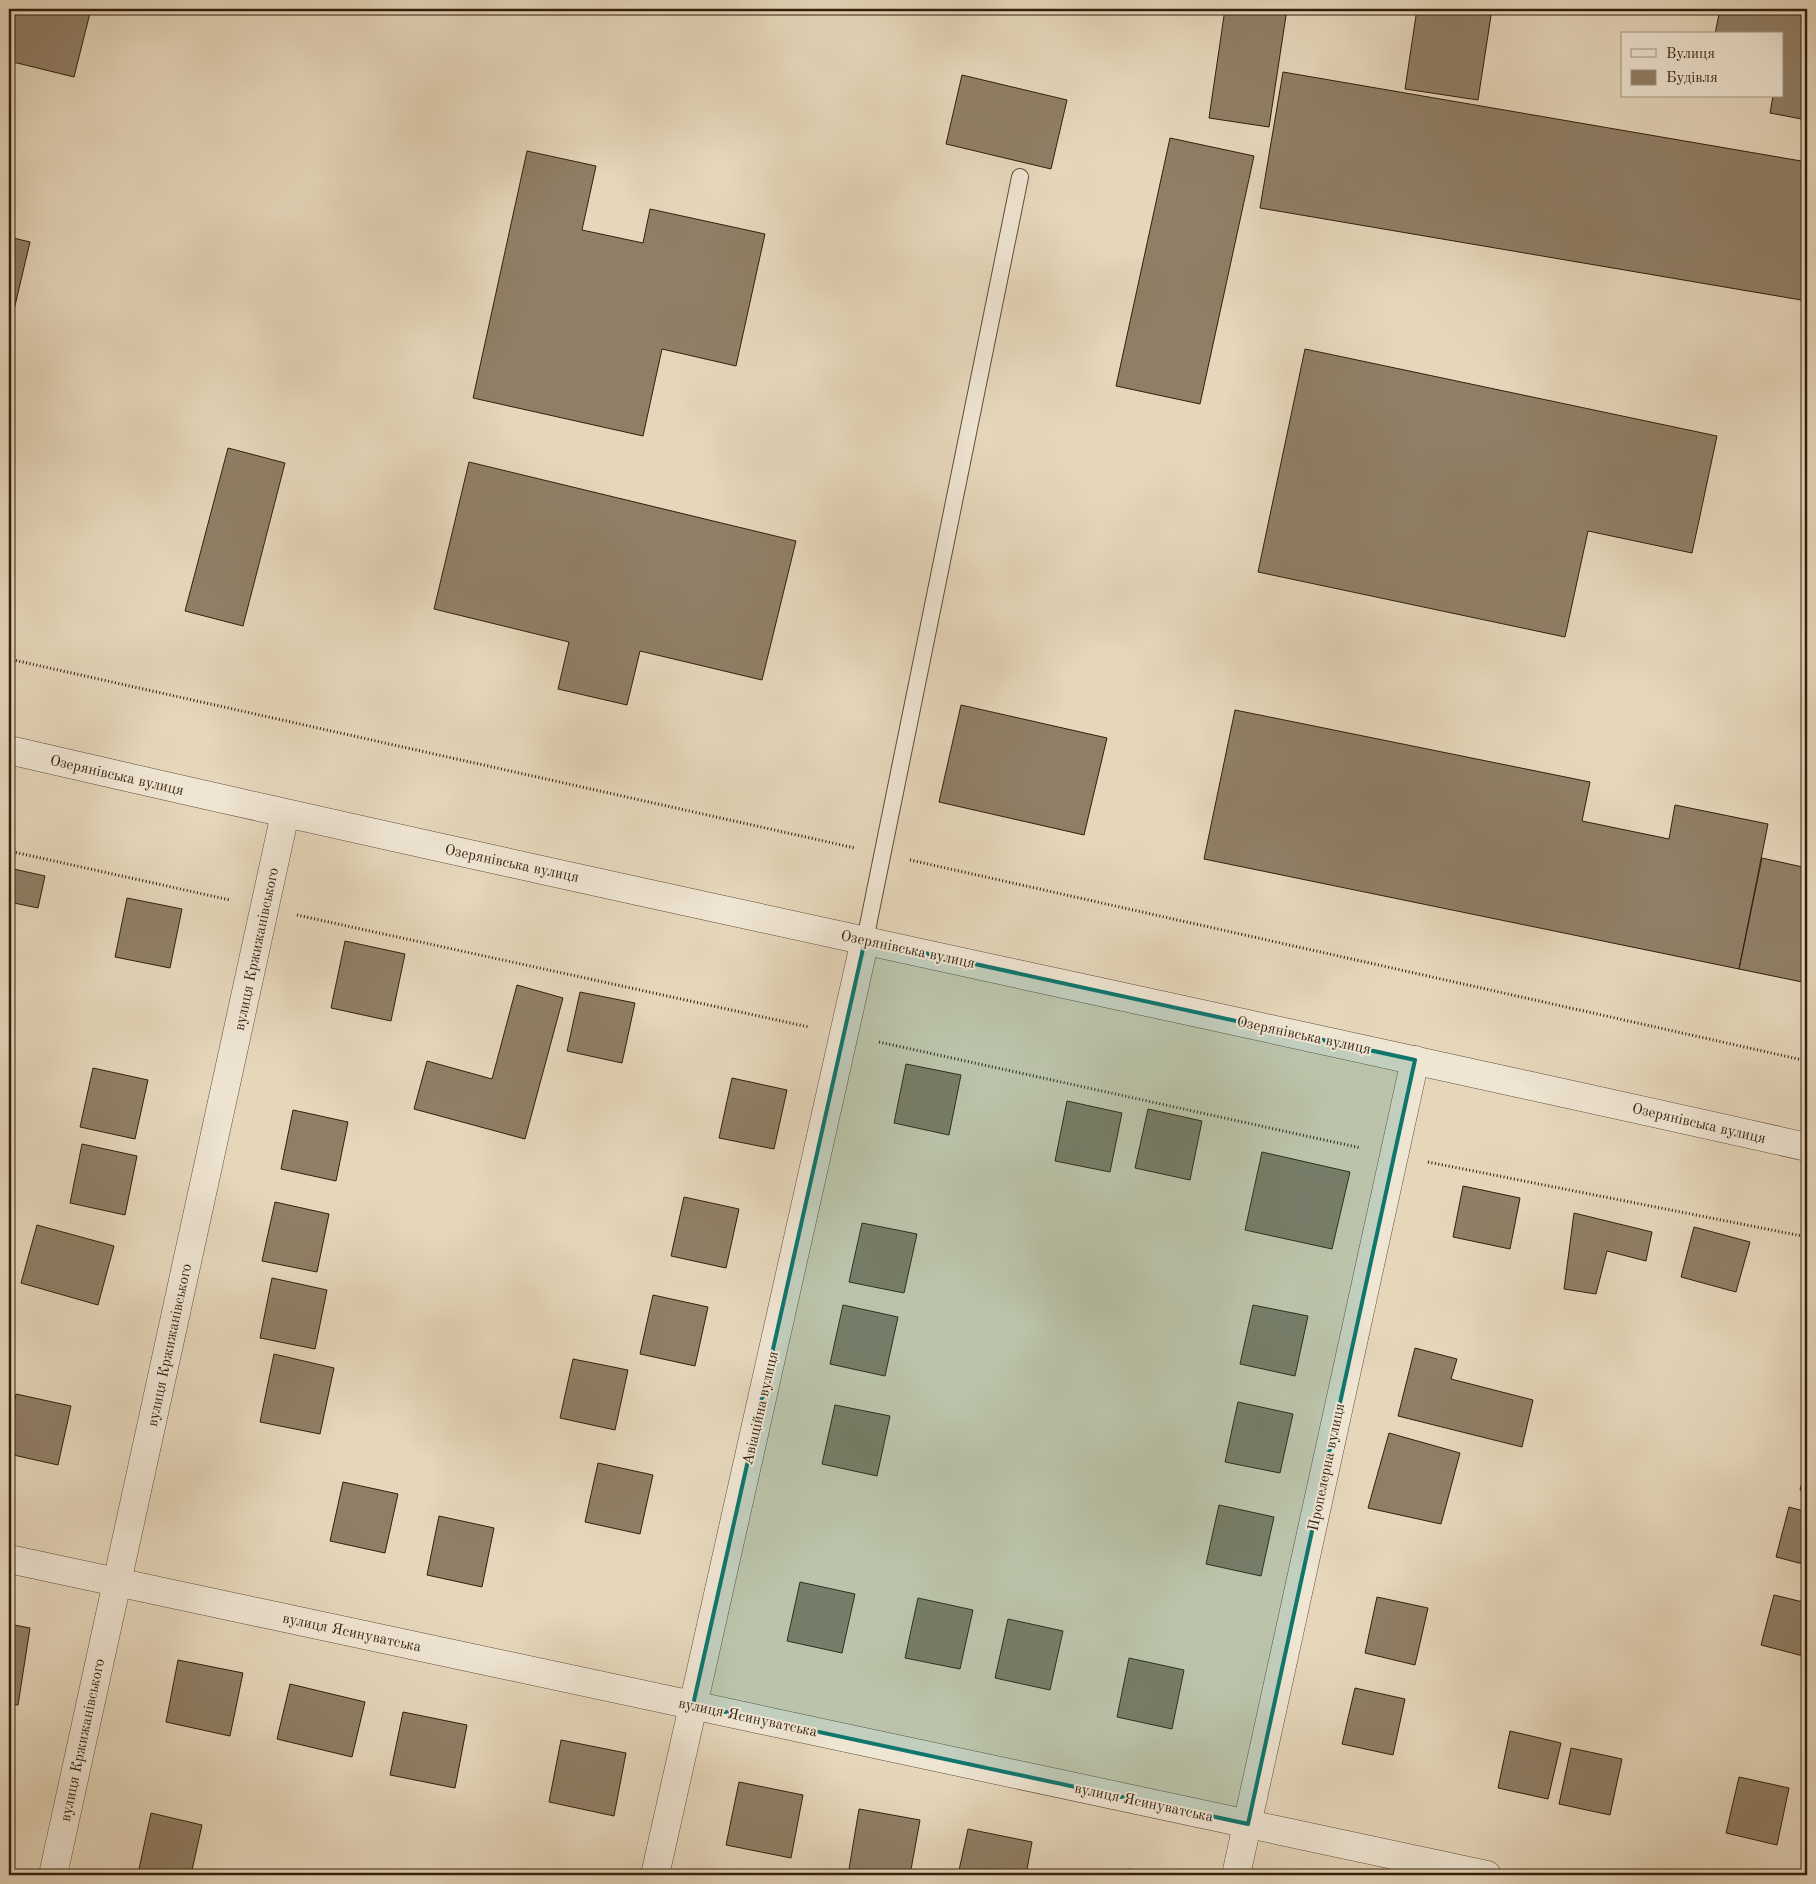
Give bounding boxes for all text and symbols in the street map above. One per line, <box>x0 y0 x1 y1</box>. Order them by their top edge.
legend <box>1621 32 1784 98</box>
text: Вулиця <box>1666 47 1715 62</box>
text: Будівля <box>1666 71 1718 86</box>
street label: Озерянівська вулиця <box>48 754 185 799</box>
street label: Озерянівська вулиця <box>443 843 580 886</box>
street label: вулиця Кржижанівського <box>233 866 282 1032</box>
street label: Озерянівська вулиця <box>839 929 976 972</box>
street label: Озерянівська вулиця <box>1235 1015 1372 1058</box>
street label: Озерянівська вулиця <box>1630 1102 1767 1147</box>
street label: вулиця Кржижанівського <box>146 1262 195 1428</box>
street label: Авіаційна вулиця <box>741 1350 782 1467</box>
street label: Пропелерна вулиця <box>1307 1402 1348 1533</box>
street label: вулиця Ясинуватська <box>281 1611 423 1656</box>
street label: вулиця Кржижанівського <box>59 1657 108 1823</box>
street label: вулиця Ясинуватська <box>677 1696 819 1741</box>
street label: вулиця Ясинуватська <box>1073 1781 1215 1826</box>

